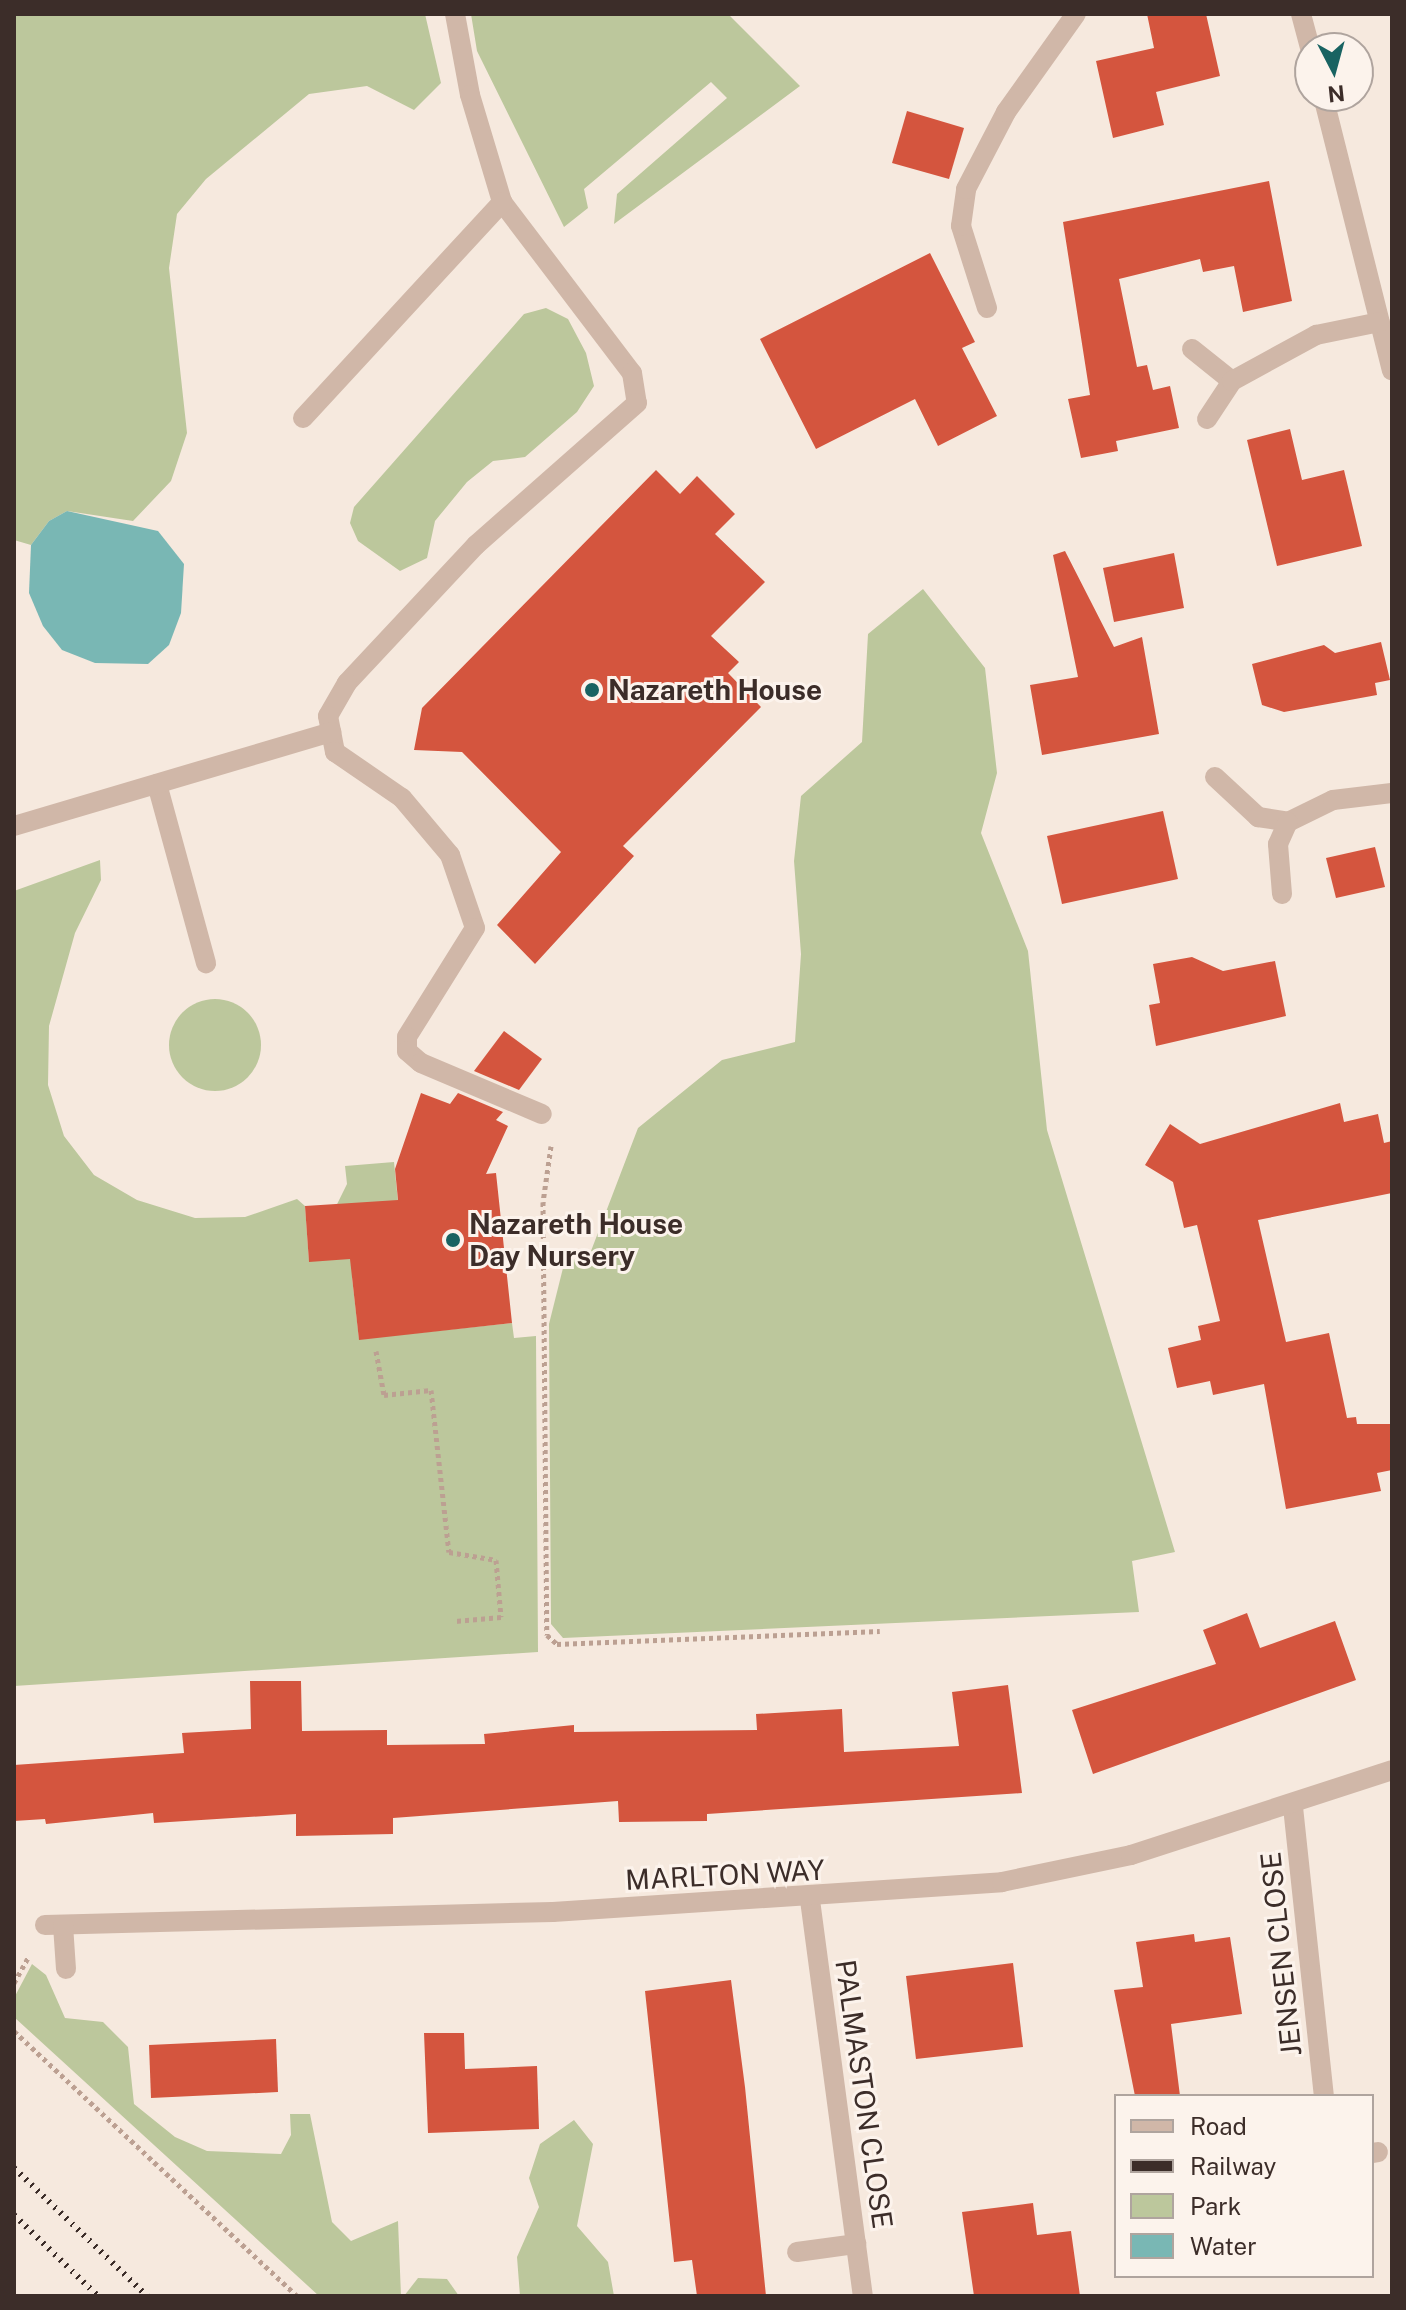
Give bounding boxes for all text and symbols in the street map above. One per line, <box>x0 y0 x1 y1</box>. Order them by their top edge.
north arrow <box>1294 32 1374 112</box>
text: N <box>1326 80 1346 108</box>
place label: Nazareth House <box>608 673 822 707</box>
marker: Nazareth House <box>583 681 601 699</box>
place label: Nazareth House Day Nursery <box>469 1207 683 1273</box>
marker: Nazareth House Day Nursery <box>444 1231 462 1249</box>
street label: JENSEN CLOSE <box>1254 1850 1308 2058</box>
street label: MARLTON WAY <box>624 1853 826 1897</box>
street label: PALMASTON CLOSE <box>829 1957 899 2231</box>
legend <box>1114 2094 1374 2278</box>
text: Road <box>1190 2112 1247 2140</box>
text: Railway <box>1190 2152 1276 2180</box>
text: Park <box>1190 2192 1241 2220</box>
text: Water <box>1190 2232 1257 2260</box>

